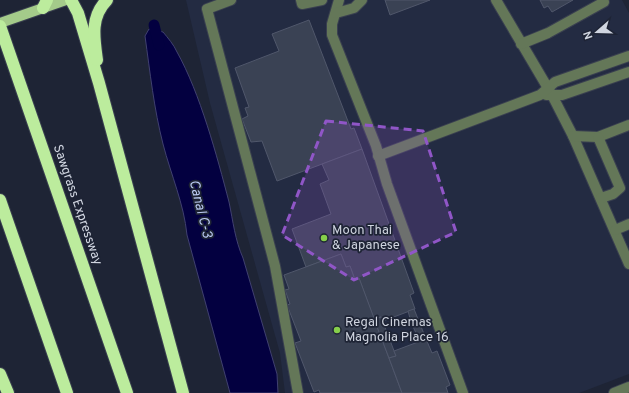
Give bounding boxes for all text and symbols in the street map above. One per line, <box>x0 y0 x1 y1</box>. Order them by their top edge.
north arrow <box>577 12 617 52</box>
text: N <box>581 29 596 41</box>
street label: Sawgrass Expressway <box>49 143 105 267</box>
water label: Canal C-3 <box>185 178 216 241</box>
place label: Moon Thai & Japanese <box>332 223 400 254</box>
marker: Moon Thai & Japanese <box>319 233 329 243</box>
place label: Regal Cinemas Magnolia Place 16 <box>345 315 449 346</box>
marker: Regal Cinemas Magnolia Place 16 <box>332 325 342 335</box>

